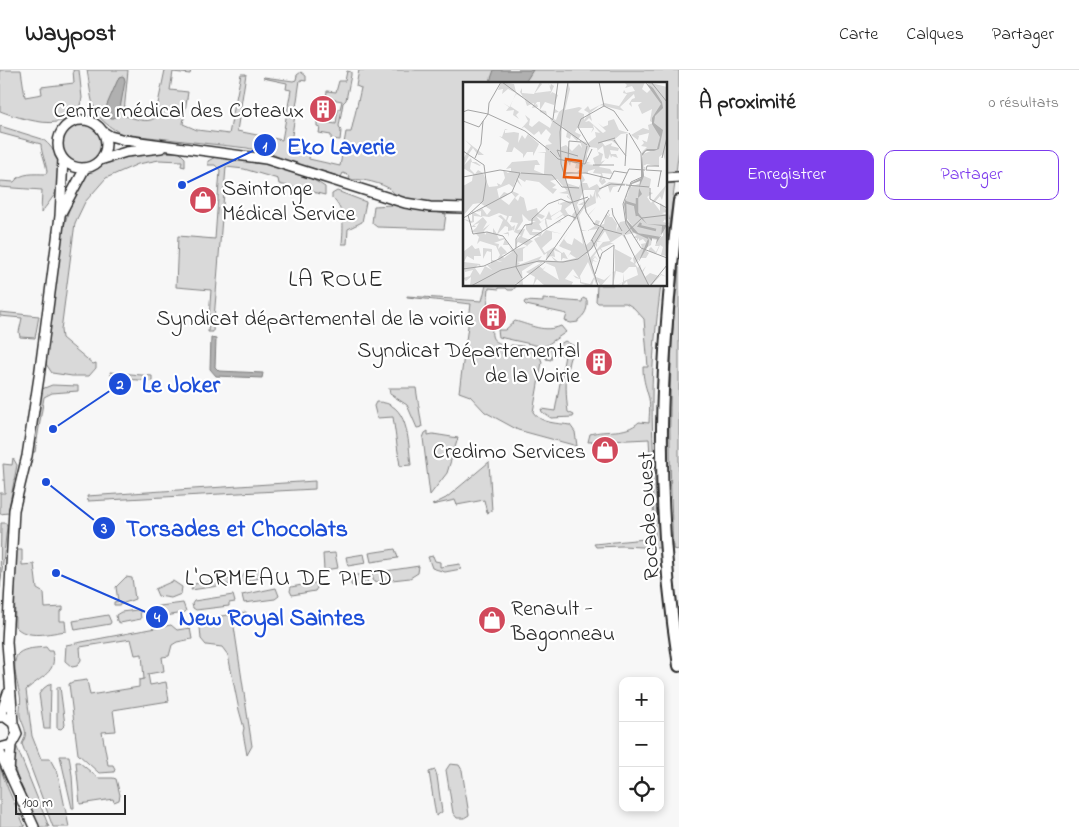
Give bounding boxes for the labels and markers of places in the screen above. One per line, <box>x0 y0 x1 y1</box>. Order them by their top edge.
building icon: Centre médical des Coteaux <box>308 94 338 124</box>
place label: Centre médical des Coteaux <box>54 96 304 128</box>
callout: Eko Laverie <box>252 126 406 165</box>
place label: Saintonge Médical Service <box>222 174 355 231</box>
shop icon: Saintonge Médical Service <box>188 185 218 215</box>
building icon: Syndicat départemental de la voirie <box>478 302 508 332</box>
place label: Syndicat départemental de la voirie <box>156 304 474 337</box>
place label: Syndicat Départemental de la Voirie <box>357 336 580 393</box>
building icon: Syndicat Départemental de la Voirie <box>584 347 614 377</box>
callout: Le Joker <box>107 364 230 403</box>
shop icon: Credimo Services <box>590 435 620 465</box>
place label: Credimo Services <box>433 437 586 469</box>
callout: Torsades et Chocolats <box>92 509 358 548</box>
place label: Renault - Bagonneau <box>510 594 615 652</box>
callout: New Royal Saintes <box>144 597 375 636</box>
shop icon: Renault - Bagonneau <box>477 605 507 635</box>

